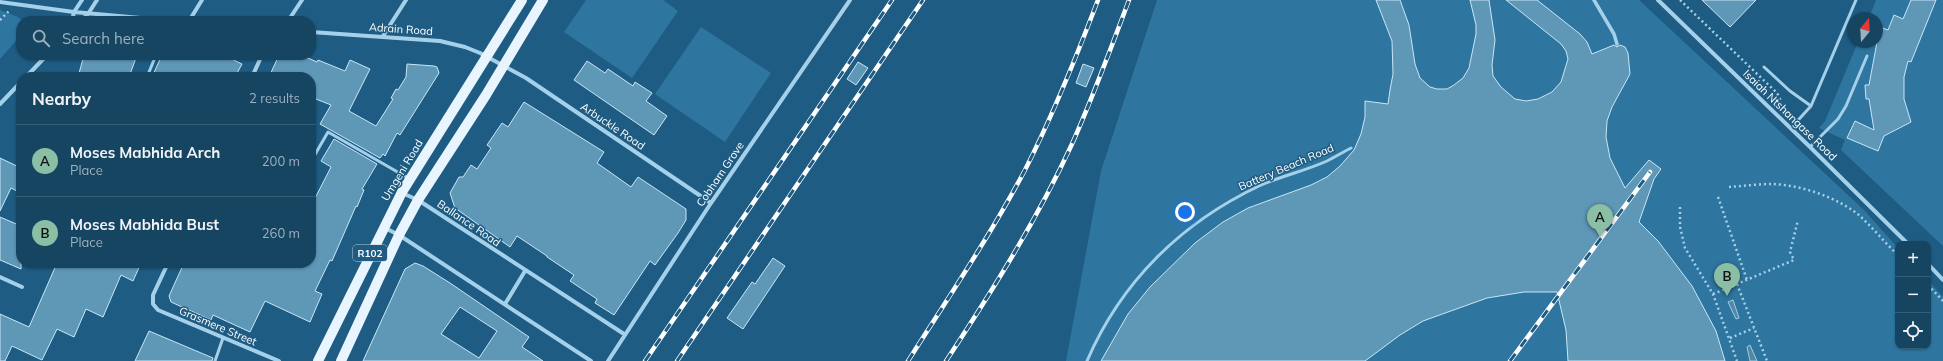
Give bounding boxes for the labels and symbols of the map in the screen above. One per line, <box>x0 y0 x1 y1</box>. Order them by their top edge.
north arrow <box>1847 12 1883 48</box>
street label: Adrain Road <box>369 20 433 38</box>
street label: Isaiah Ntshangase Road <box>1740 67 1840 163</box>
street label: Arbuckle Road <box>578 99 648 153</box>
street label: Umgeni Road <box>378 137 426 203</box>
street label: Cobham Grove <box>693 139 747 209</box>
street label: Battery Beach Road <box>1236 141 1336 193</box>
street label: Ballance Road <box>435 197 503 249</box>
your location <box>1175 202 1195 222</box>
pin: A <box>1587 204 1613 237</box>
road number: R102 <box>353 245 387 261</box>
pin: B <box>1714 263 1740 296</box>
street label: Grasmere Street <box>177 303 259 349</box>

